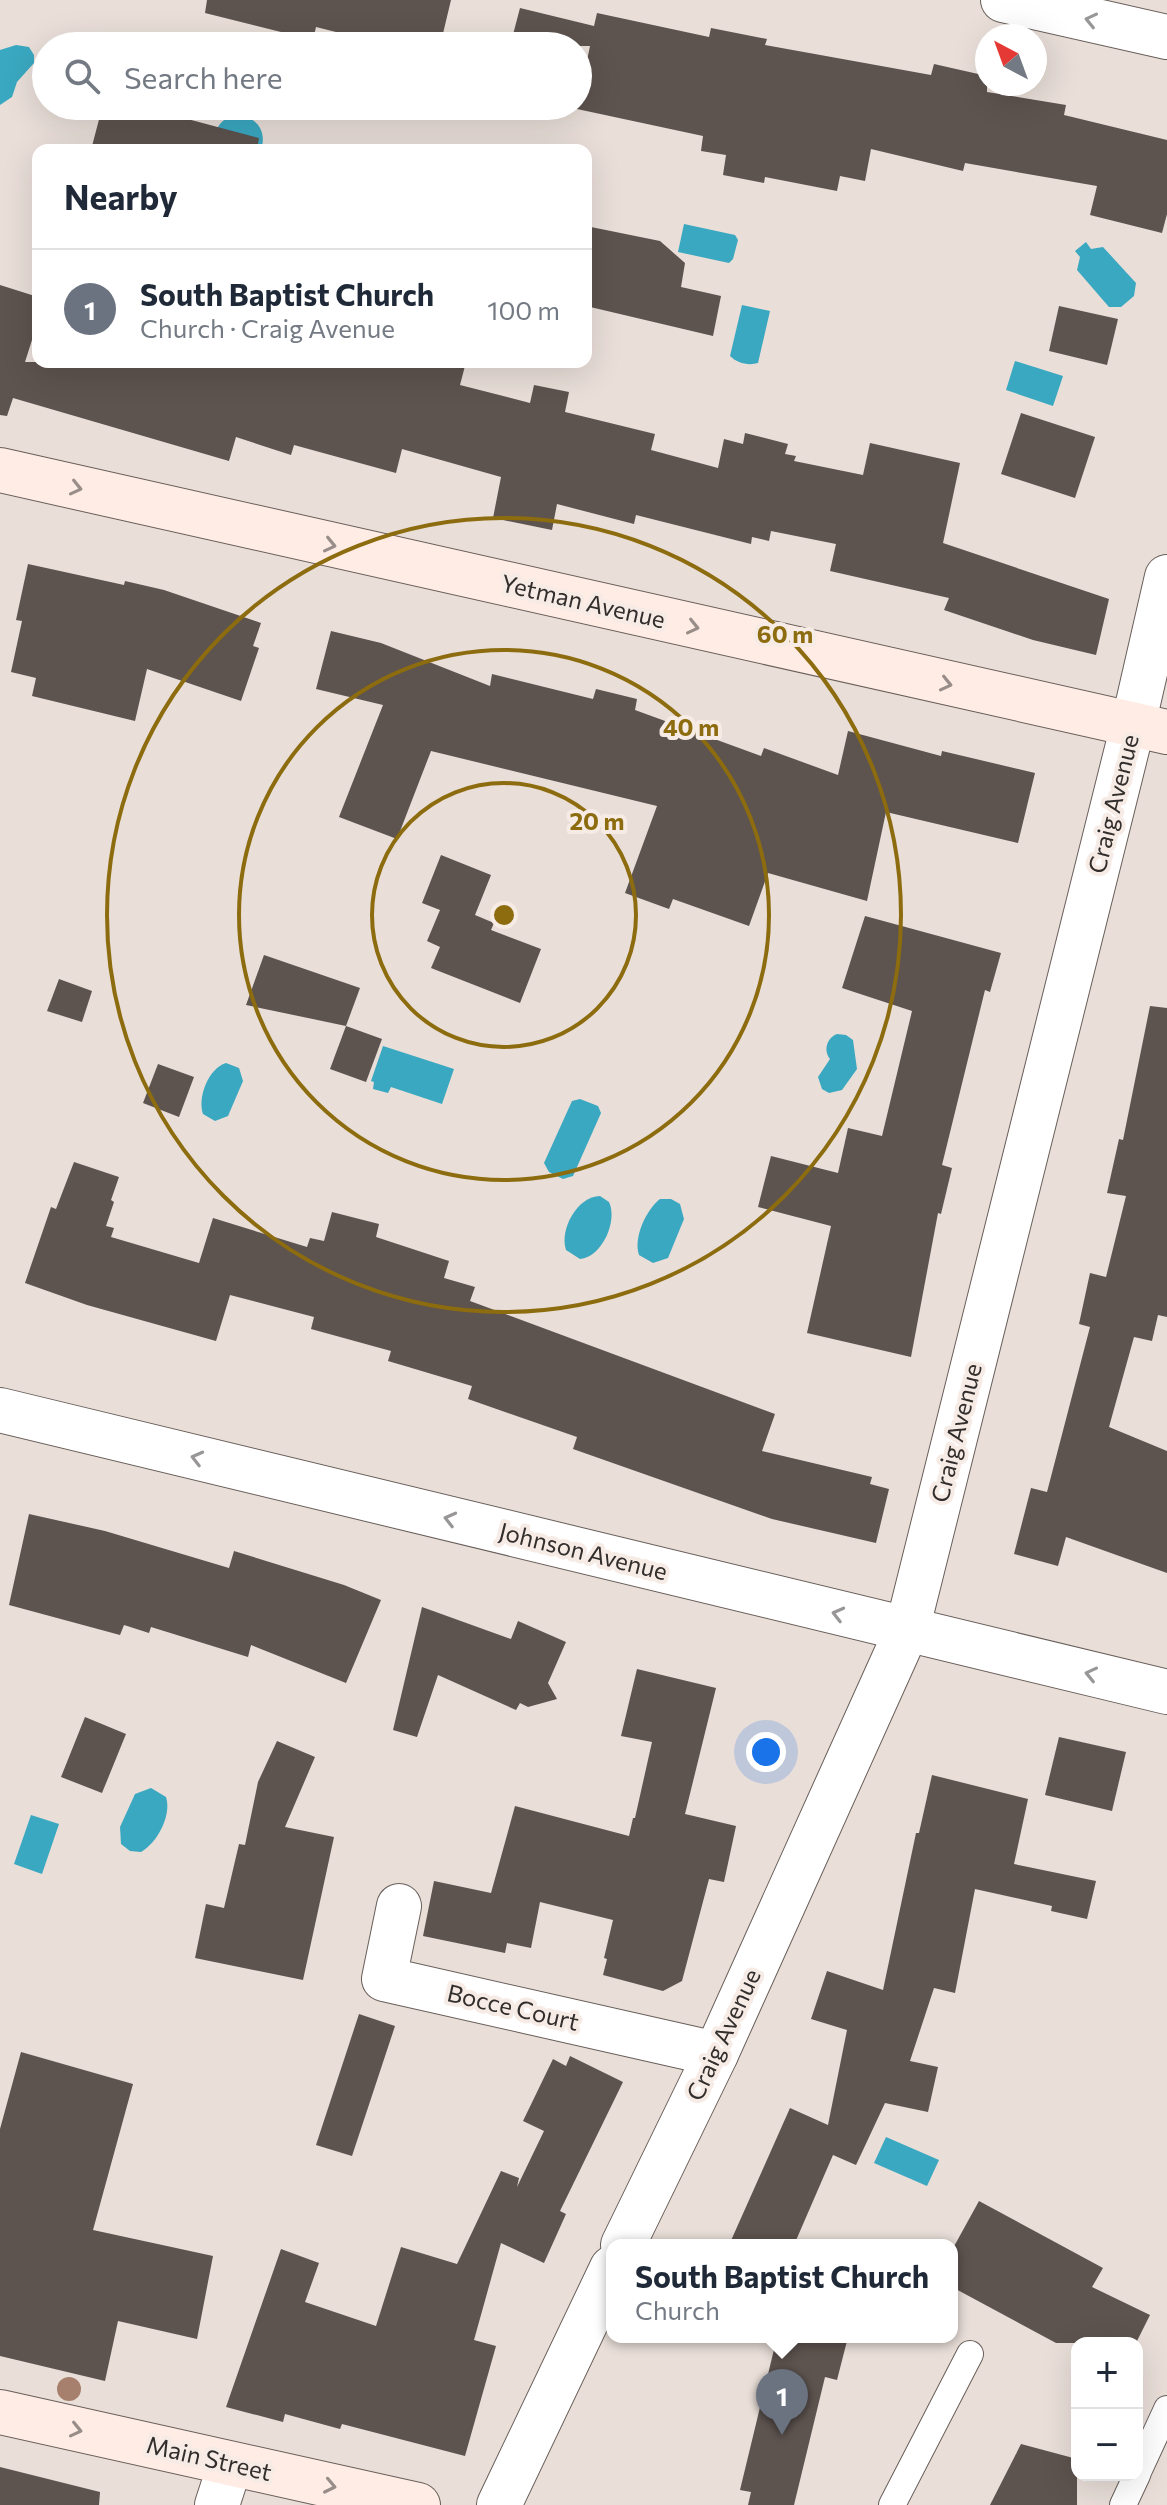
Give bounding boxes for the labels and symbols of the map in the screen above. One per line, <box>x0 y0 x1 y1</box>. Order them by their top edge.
one-way arrow <box>1085 12 1098 29</box>
north arrow <box>975 24 1047 96</box>
one-way arrow <box>69 479 82 496</box>
one-way arrow <box>322 536 336 553</box>
street label: Yetman Avenue <box>498 568 668 634</box>
one-way arrow <box>685 618 699 635</box>
text: 60 m <box>757 619 813 648</box>
one-way arrow <box>939 675 953 692</box>
text: 40 m <box>663 712 719 741</box>
street label: Craig Avenue <box>1081 731 1144 876</box>
text: 20 m <box>570 806 624 835</box>
centre of rings <box>490 901 518 929</box>
street label: Craig Avenue <box>924 1360 987 1505</box>
one-way arrow <box>190 1450 204 1467</box>
one-way arrow <box>443 1512 457 1529</box>
street label: Johnson Avenue <box>496 1516 671 1585</box>
one-way arrow <box>832 1606 846 1623</box>
one-way arrow <box>1085 1666 1099 1683</box>
your location <box>746 1732 786 1772</box>
street label: Craig Avenue <box>679 1964 766 2105</box>
street label: Bocce Court <box>445 1977 582 2036</box>
pin: 1 <box>756 2369 808 2435</box>
one-way arrow <box>69 2420 82 2437</box>
street label: Main Street <box>144 2429 275 2486</box>
one-way arrow <box>323 2477 336 2494</box>

